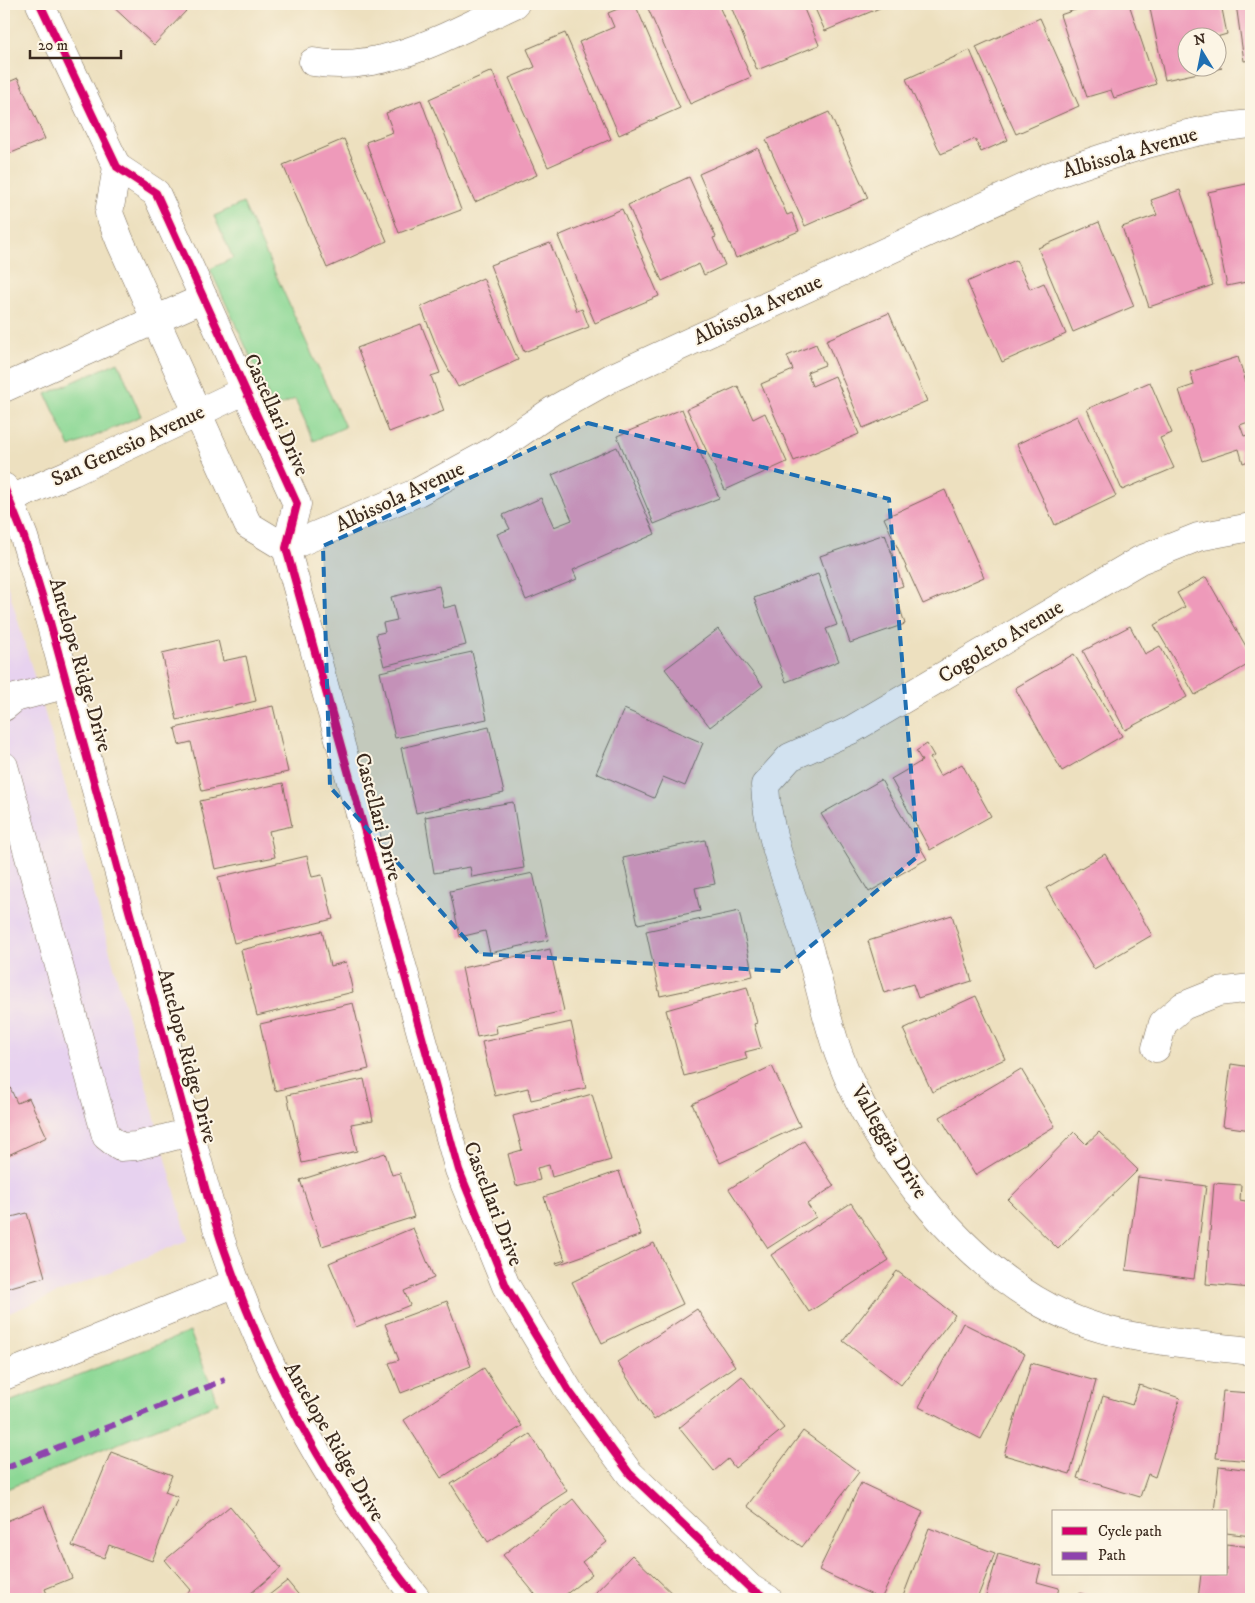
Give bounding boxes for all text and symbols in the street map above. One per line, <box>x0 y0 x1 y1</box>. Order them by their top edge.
scale bar <box>30 28 121 60</box>
north arrow <box>1178 28 1228 78</box>
text: N <box>1193 30 1208 50</box>
text: 20 m <box>38 36 68 55</box>
street label: Albissola Avenue <box>1059 121 1201 185</box>
street label: Albissola Avenue <box>689 269 827 351</box>
street label: Castellari Drive <box>237 350 315 481</box>
street label: San Genesio Avenue <box>47 399 209 493</box>
street label: Albissola Avenue <box>331 456 469 538</box>
street label: Antelope Ridge Drive <box>43 575 117 755</box>
street label: Cogoleto Avenue <box>934 594 1069 690</box>
street label: Castellari Drive <box>348 750 408 884</box>
street label: Antelope Ridge Drive <box>151 966 223 1147</box>
street label: Valleggia Drive <box>844 1080 933 1204</box>
street label: Castellari Drive <box>457 1138 529 1270</box>
street label: Antelope Ridge Drive <box>278 1358 390 1527</box>
legend <box>1052 1510 1228 1576</box>
text: Cycle path <box>1098 1522 1162 1541</box>
text: Path <box>1098 1546 1126 1565</box>

